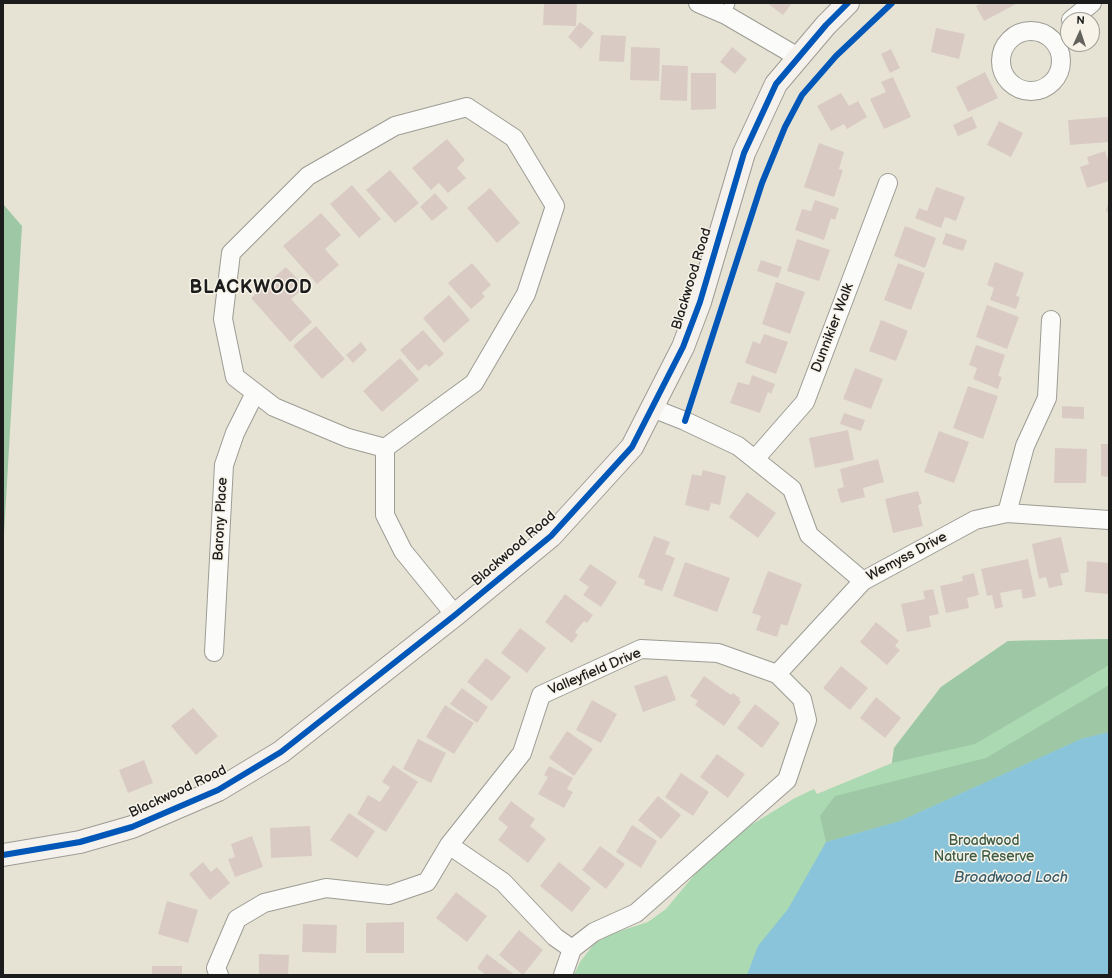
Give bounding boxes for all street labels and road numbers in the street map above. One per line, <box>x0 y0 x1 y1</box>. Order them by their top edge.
street label: Blackwood Road <box>669 226 715 332</box>
street label: Dunnikier Walk <box>808 281 858 375</box>
street label: Barony Place <box>210 477 232 561</box>
street label: Blackwood Road <box>469 508 559 590</box>
street label: Wemyss Drive <box>864 529 950 585</box>
street label: Valleyfield Drive <box>546 645 644 699</box>
street label: Blackwood Road <box>127 762 229 822</box>

